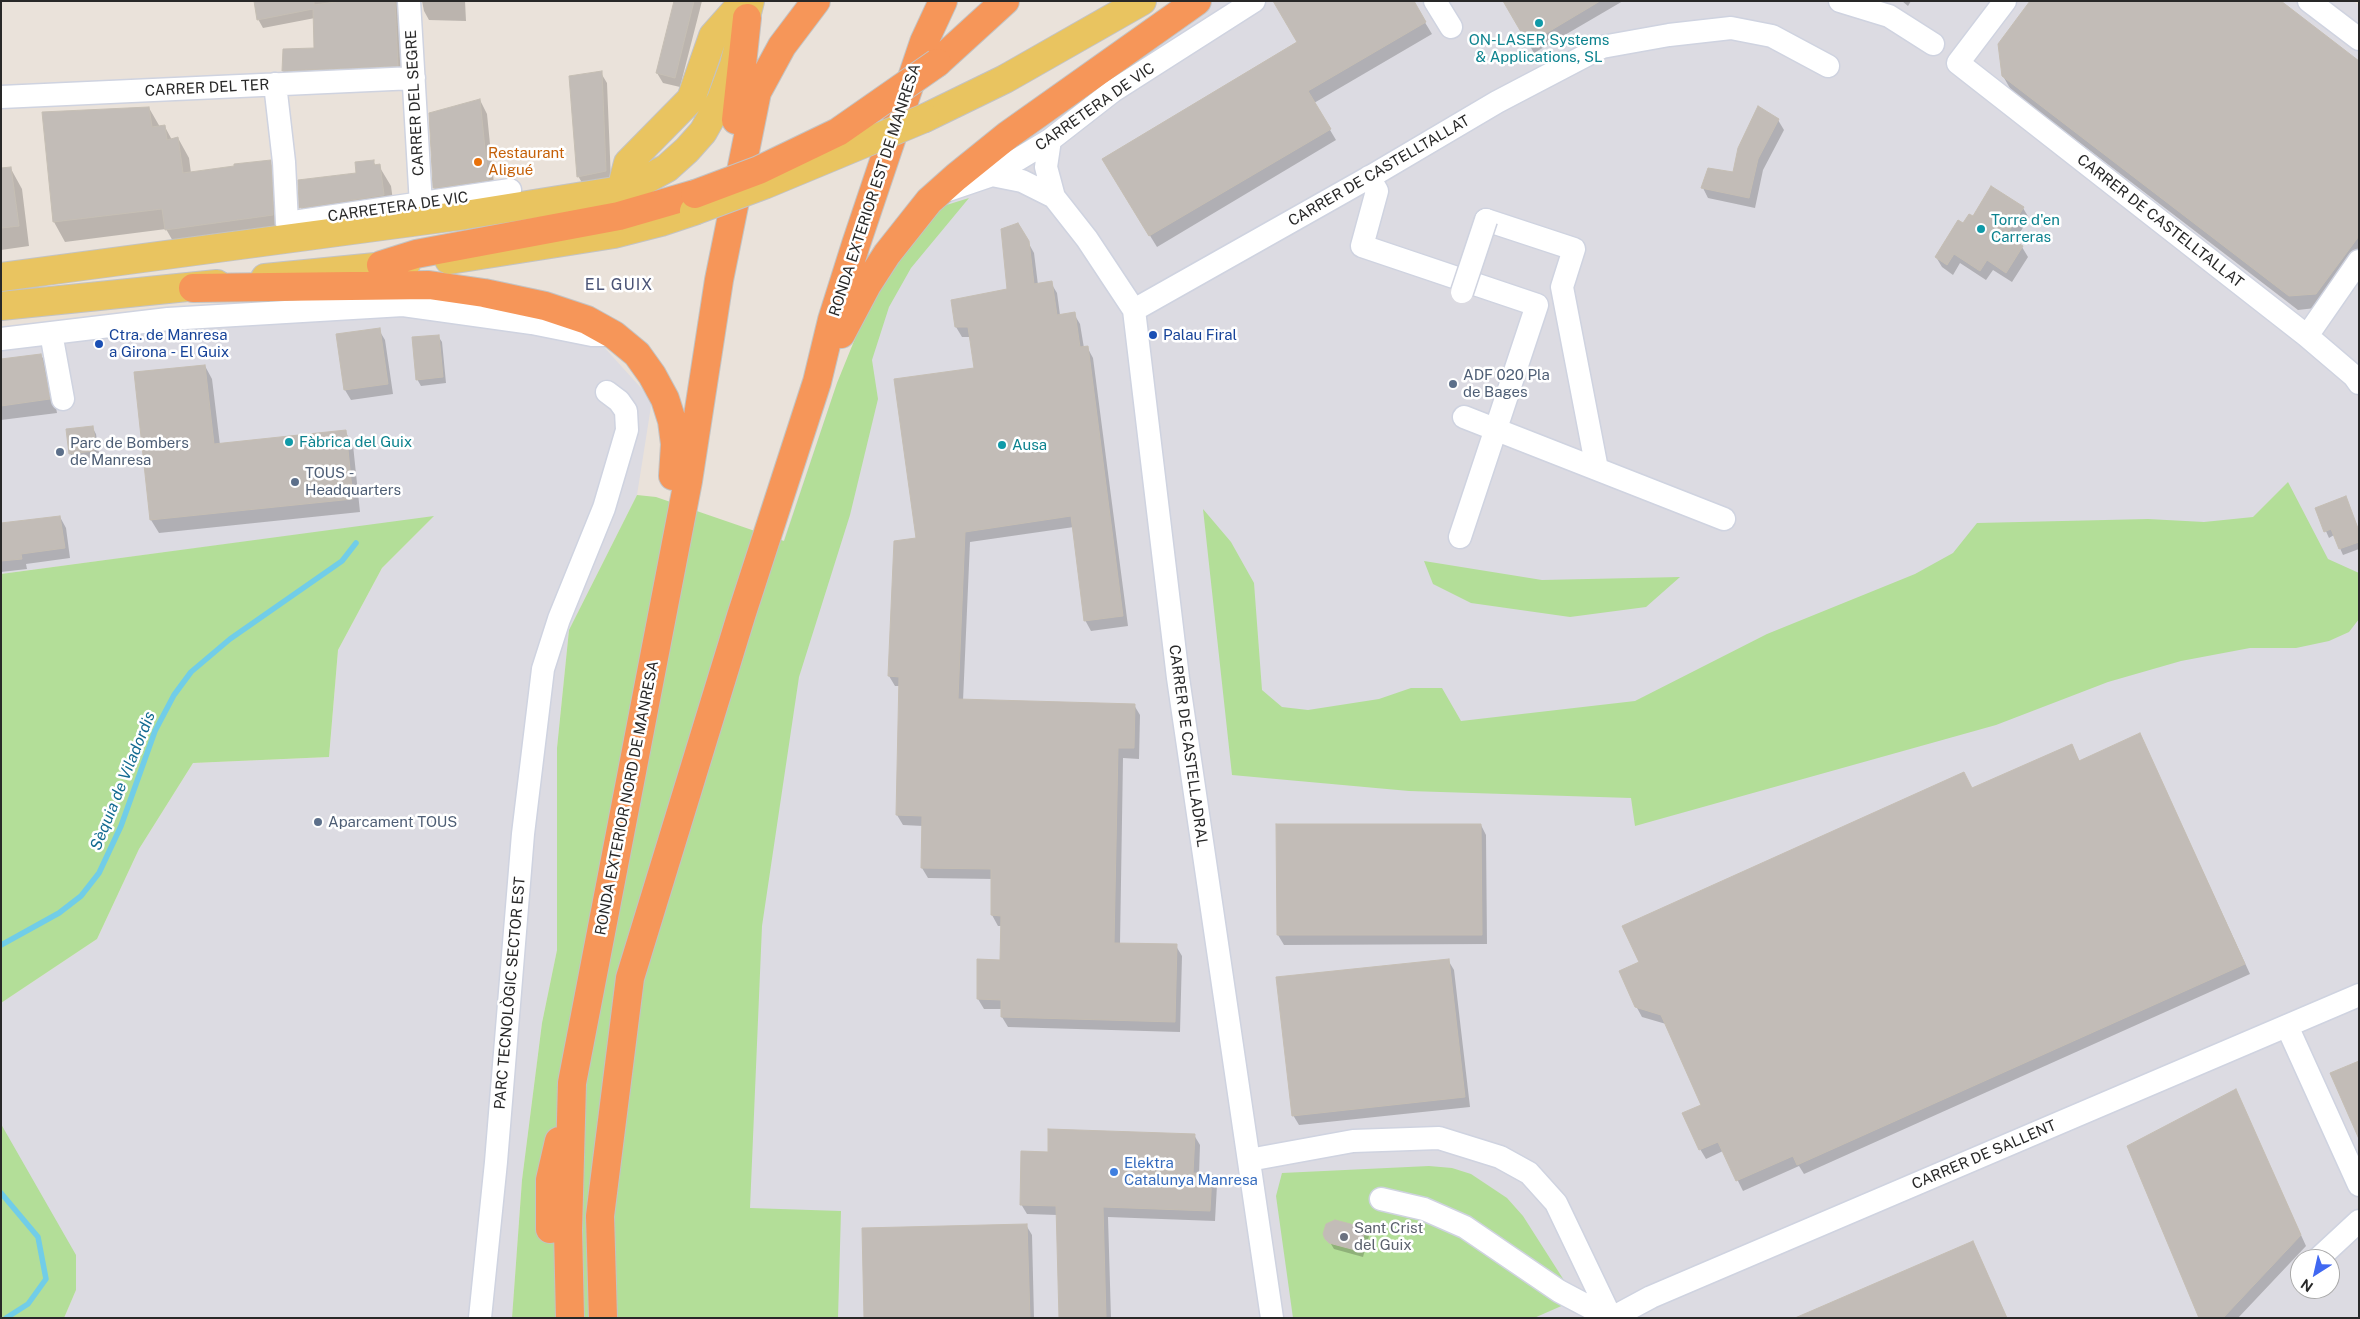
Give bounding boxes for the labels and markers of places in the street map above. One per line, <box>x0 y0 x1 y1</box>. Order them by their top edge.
marker: ON-LASER Systems & Applications, SL <box>1533 17 1545 29</box>
place label: ON-LASER Systems & Applications, SL <box>1469 31 1609 66</box>
place label: Restaurant Aligué <box>488 144 565 179</box>
marker: Restaurant Aligué <box>472 156 484 168</box>
place label: Torre d'en Carreras <box>1991 211 2060 246</box>
marker: Torre d'en Carreras <box>1975 223 1987 235</box>
place label: Ctra. de Manresa a Girona - El Guix <box>109 326 229 361</box>
place label: Palau Firal <box>1163 326 1237 344</box>
marker: Palau Firal <box>1147 329 1159 341</box>
marker: Ctra. de Manresa a Girona - El Guix <box>93 338 105 350</box>
place label: ADF 020 Pla de Bages <box>1463 366 1550 401</box>
marker: ADF 020 Pla de Bages <box>1447 378 1459 390</box>
place label: Fàbrica del Guix <box>299 433 412 451</box>
place label: Parc de Bombers de Manresa <box>70 434 189 469</box>
marker: Fàbrica del Guix <box>283 436 295 448</box>
place label: Ausa <box>1012 436 1047 454</box>
marker: Ausa <box>996 439 1008 451</box>
marker: Parc de Bombers de Manresa <box>54 446 66 458</box>
place label: TOUS - Headquarters <box>305 464 401 499</box>
marker: TOUS - Headquarters <box>289 476 301 488</box>
place label: Aparcament TOUS <box>328 813 457 831</box>
marker: Aparcament TOUS <box>312 816 324 828</box>
place label: Elektra Catalunya Manresa <box>1124 1154 1258 1189</box>
marker: Elektra Catalunya Manresa <box>1108 1166 1120 1178</box>
place label: Sant Crist del Guix <box>1354 1219 1423 1254</box>
marker: Sant Crist del Guix <box>1338 1231 1350 1243</box>

